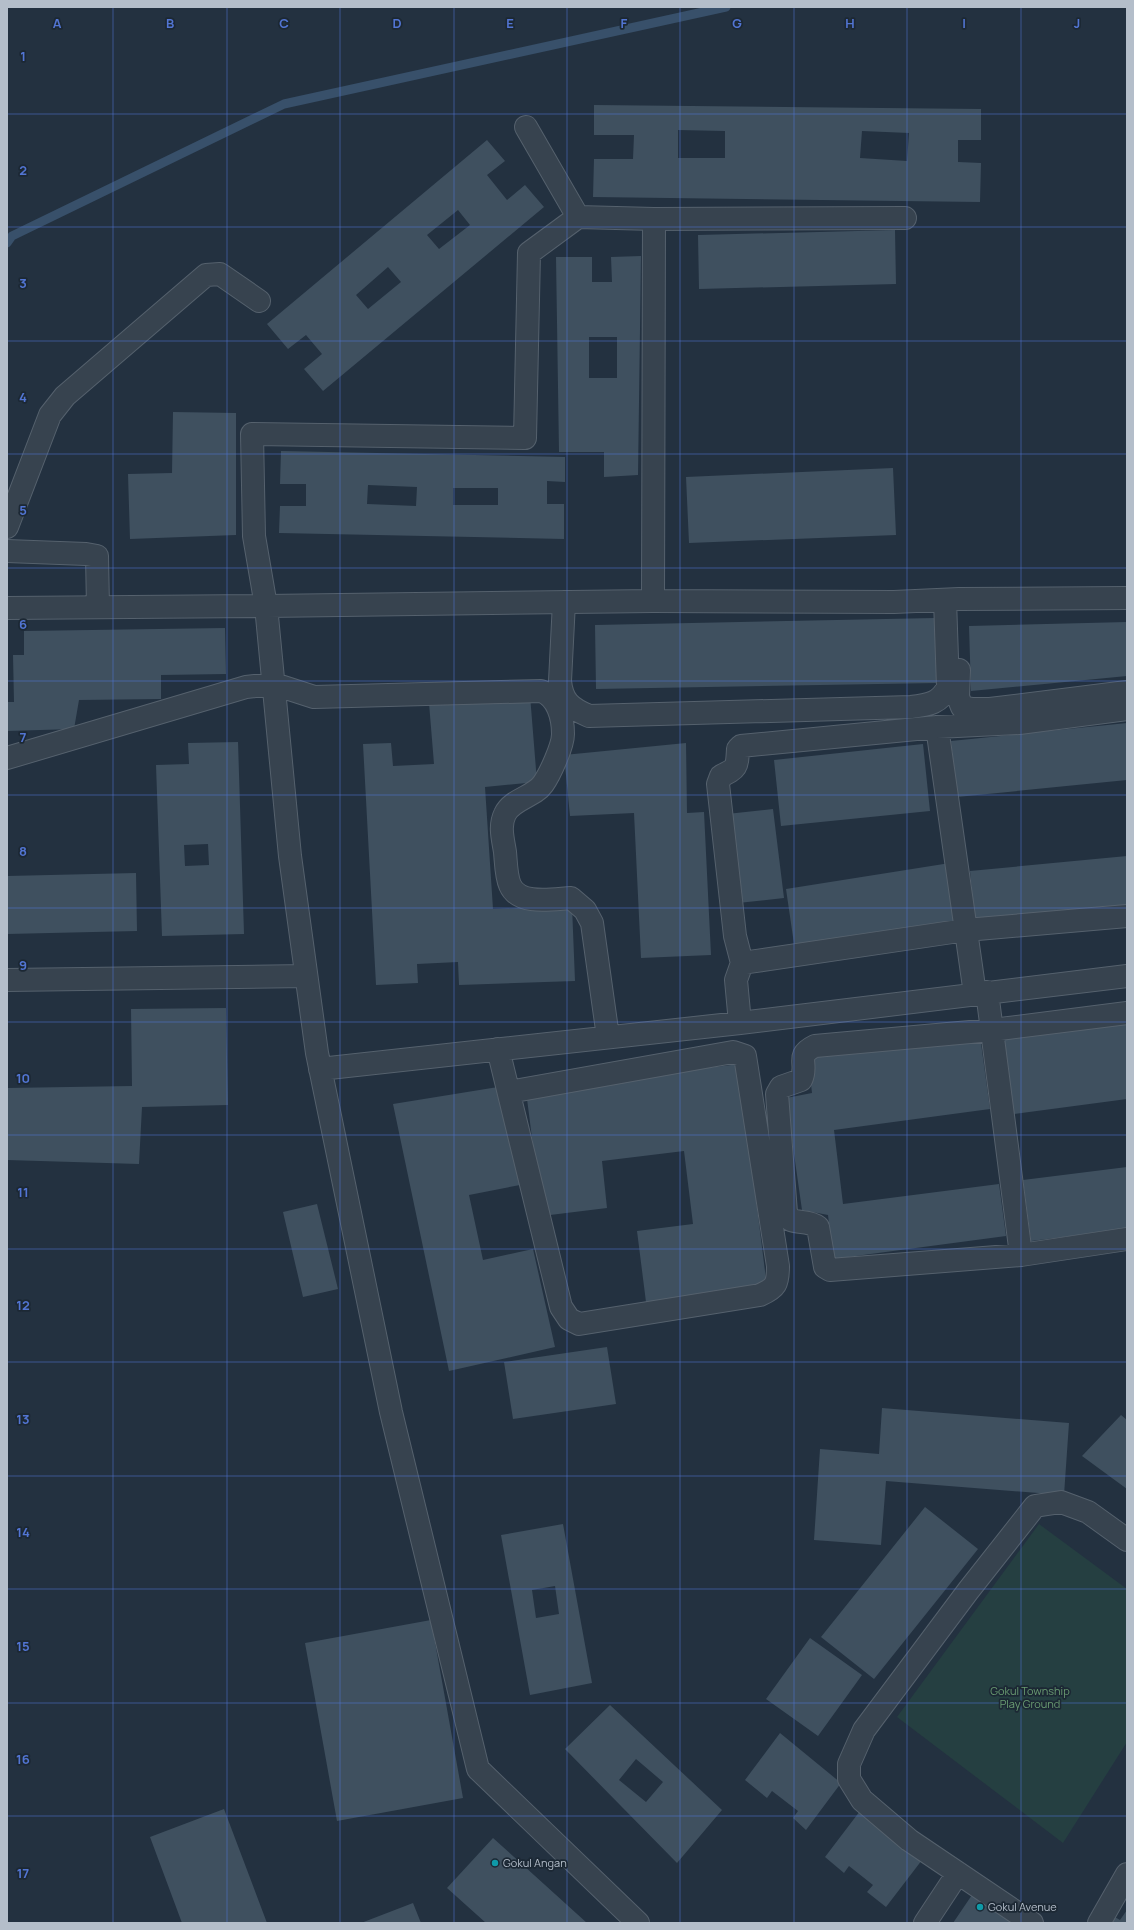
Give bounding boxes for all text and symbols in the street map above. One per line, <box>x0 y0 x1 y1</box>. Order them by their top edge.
text: A <box>53 14 62 32</box>
text: B <box>166 14 174 32</box>
text: C <box>279 14 289 32</box>
text: D <box>392 14 402 32</box>
text: E <box>506 14 514 32</box>
text: F <box>621 14 628 32</box>
text: G <box>732 14 742 32</box>
text: H <box>845 14 855 32</box>
text: I <box>962 14 966 32</box>
text: J <box>1074 14 1080 32</box>
text: 1 <box>20 47 26 65</box>
text: 2 <box>19 161 27 179</box>
text: 3 <box>19 274 27 292</box>
text: 4 <box>19 388 27 406</box>
text: 5 <box>19 501 27 519</box>
text: 6 <box>19 615 27 633</box>
text: 7 <box>20 728 27 746</box>
text: 8 <box>19 842 27 860</box>
text: 9 <box>19 956 27 974</box>
text: 10 <box>16 1069 30 1087</box>
text: 11 <box>17 1183 29 1201</box>
text: 12 <box>16 1296 30 1314</box>
text: 13 <box>16 1410 30 1428</box>
text: 14 <box>16 1523 30 1541</box>
text: 15 <box>16 1637 30 1655</box>
park label: Gokul Township Play Ground <box>990 1683 1070 1711</box>
text: 16 <box>16 1750 30 1768</box>
place label: Gokul Angan <box>503 1855 567 1870</box>
marker: Gokul Angan <box>490 1858 500 1868</box>
text: 17 <box>17 1864 29 1882</box>
place label: Gokul Avenue <box>988 1899 1057 1914</box>
marker: Gokul Avenue <box>975 1902 985 1912</box>

